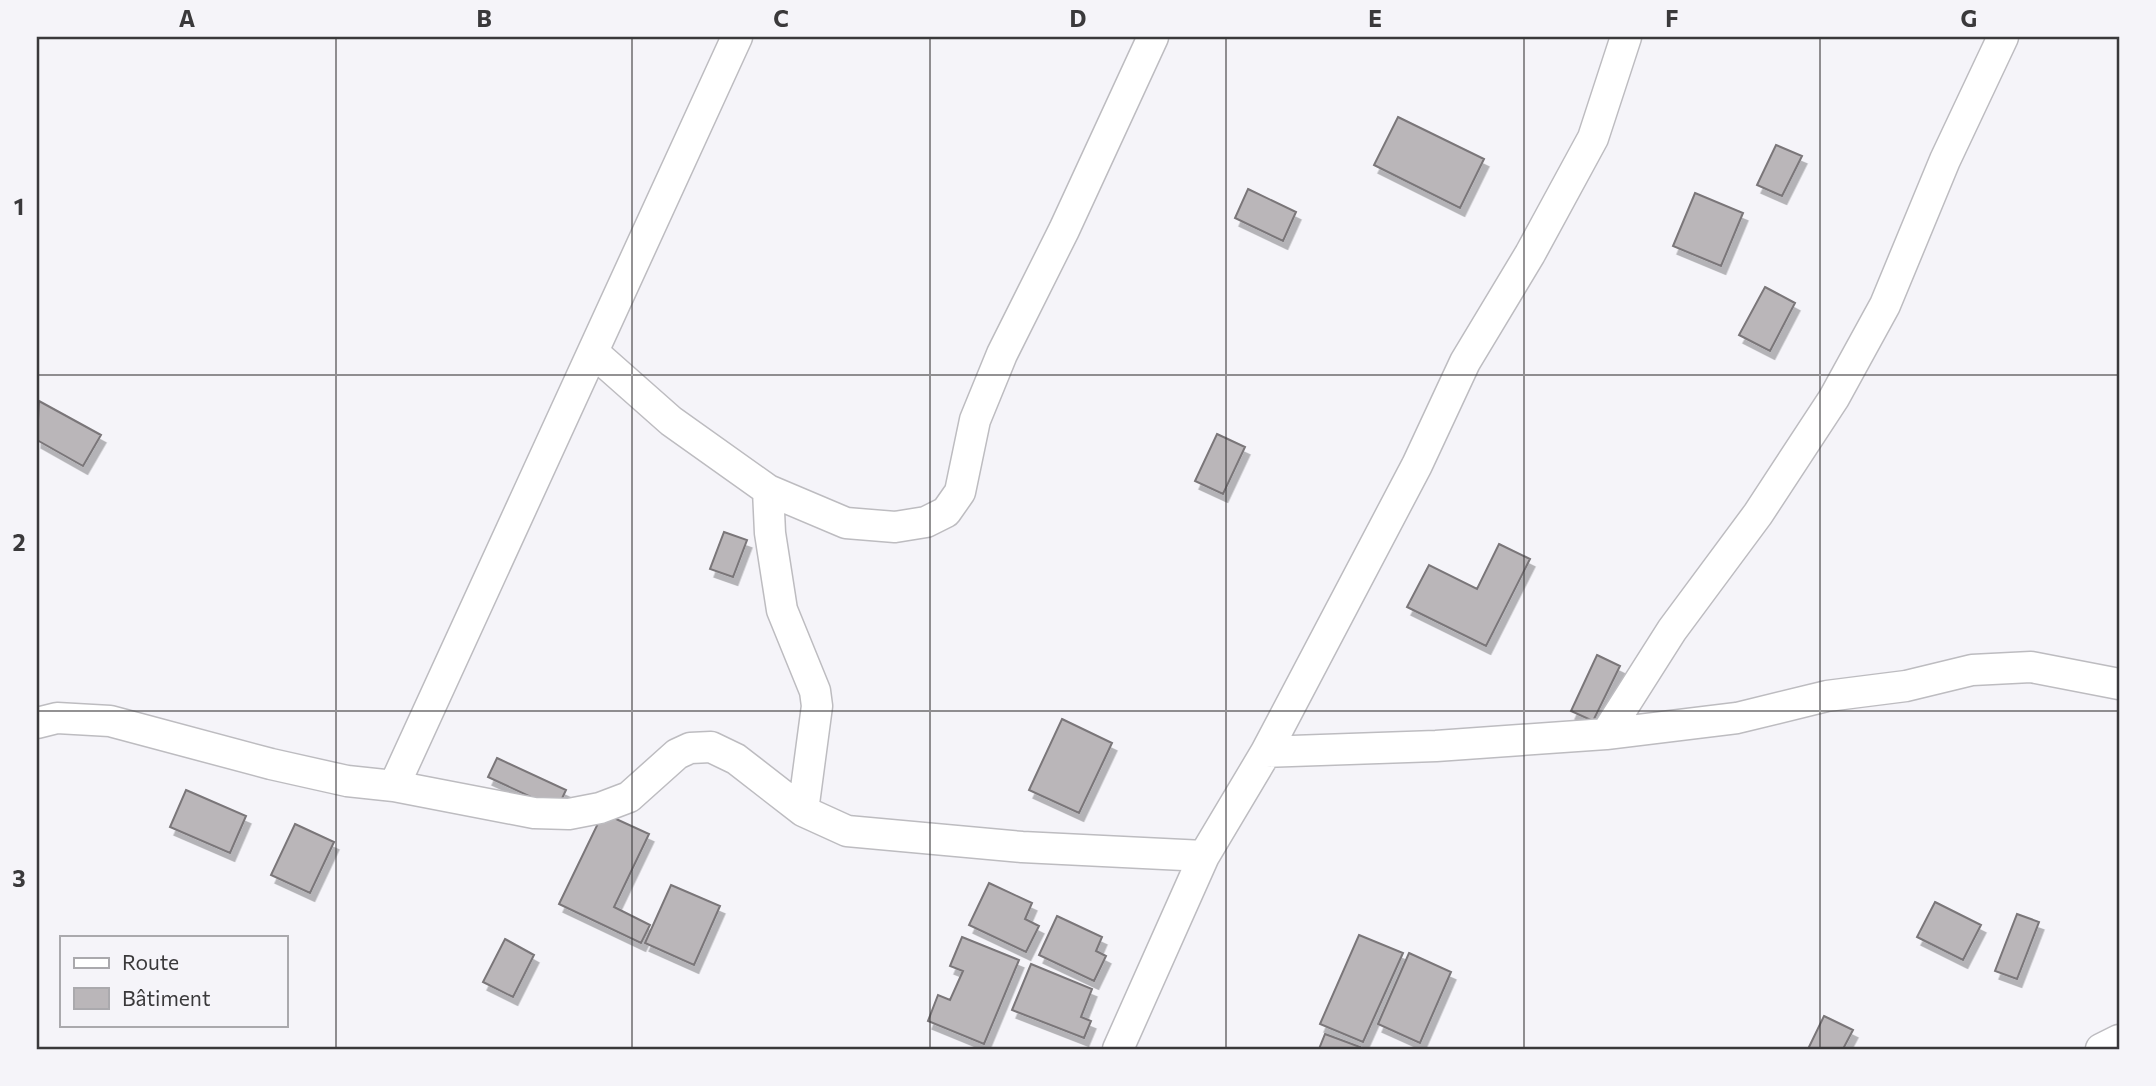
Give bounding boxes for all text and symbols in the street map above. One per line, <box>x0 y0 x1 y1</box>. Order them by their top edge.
text: A <box>179 4 196 32</box>
text: B <box>476 4 492 32</box>
text: C <box>773 4 789 32</box>
text: D <box>1070 4 1087 32</box>
text: E <box>1368 4 1382 32</box>
text: F <box>1665 4 1679 32</box>
text: G <box>1961 4 1977 32</box>
text: 1 <box>14 192 24 220</box>
text: 2 <box>12 528 26 556</box>
text: 3 <box>12 864 26 892</box>
legend <box>60 936 287 1026</box>
text: Route <box>122 949 179 974</box>
text: Bâtiment <box>122 985 211 1010</box>

